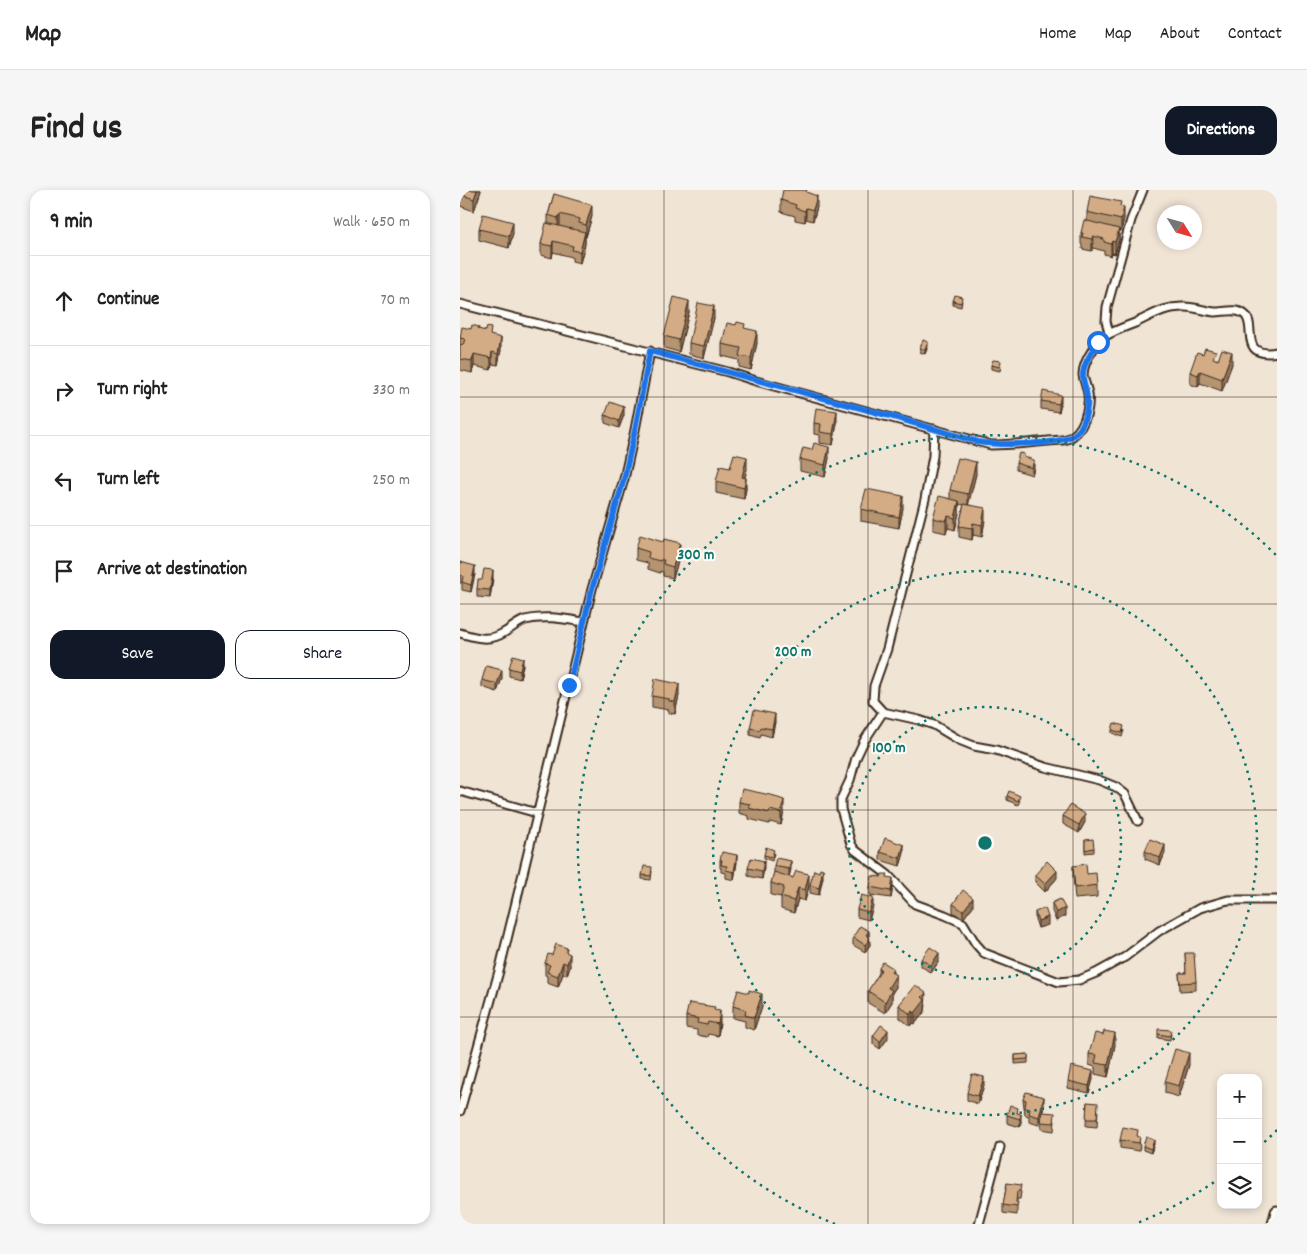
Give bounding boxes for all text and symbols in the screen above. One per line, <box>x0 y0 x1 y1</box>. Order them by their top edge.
text: Map <box>25 18 61 52</box>
text: Home <box>1039 22 1076 47</box>
text: Map <box>1104 22 1132 47</box>
text: About <box>1160 22 1200 47</box>
text: Contact <box>1228 22 1282 47</box>
text: Find us <box>30 105 122 155</box>
button: Directions <box>1165 106 1277 155</box>
north arrow <box>1157 205 1202 250</box>
text: 9 min <box>50 208 92 238</box>
text: Walk · 650 m <box>333 211 410 234</box>
icon: ahead <box>50 287 78 315</box>
text: Continue <box>97 287 159 314</box>
text: 70 m <box>380 289 410 312</box>
route start <box>1087 331 1110 354</box>
icon: right <box>50 377 78 405</box>
text: Turn right <box>97 377 168 404</box>
text: 330 m <box>372 379 410 402</box>
icon: left <box>50 467 78 495</box>
text: Turn left <box>97 467 160 494</box>
text: 250 m <box>372 469 410 492</box>
text: 300 m <box>678 545 714 567</box>
icon: arrive <box>50 557 78 585</box>
text: Arrive at destination <box>97 557 247 584</box>
button: Save <box>50 630 225 679</box>
button: Share <box>235 630 410 679</box>
text: 200 m <box>775 642 811 664</box>
route end <box>558 674 581 697</box>
text: 100 m <box>872 738 906 760</box>
centre of rings <box>976 834 994 852</box>
map controls <box>1217 1074 1262 1209</box>
button: + <box>1217 1074 1262 1119</box>
button: − <box>1217 1119 1262 1164</box>
button: layers <box>1217 1164 1262 1209</box>

